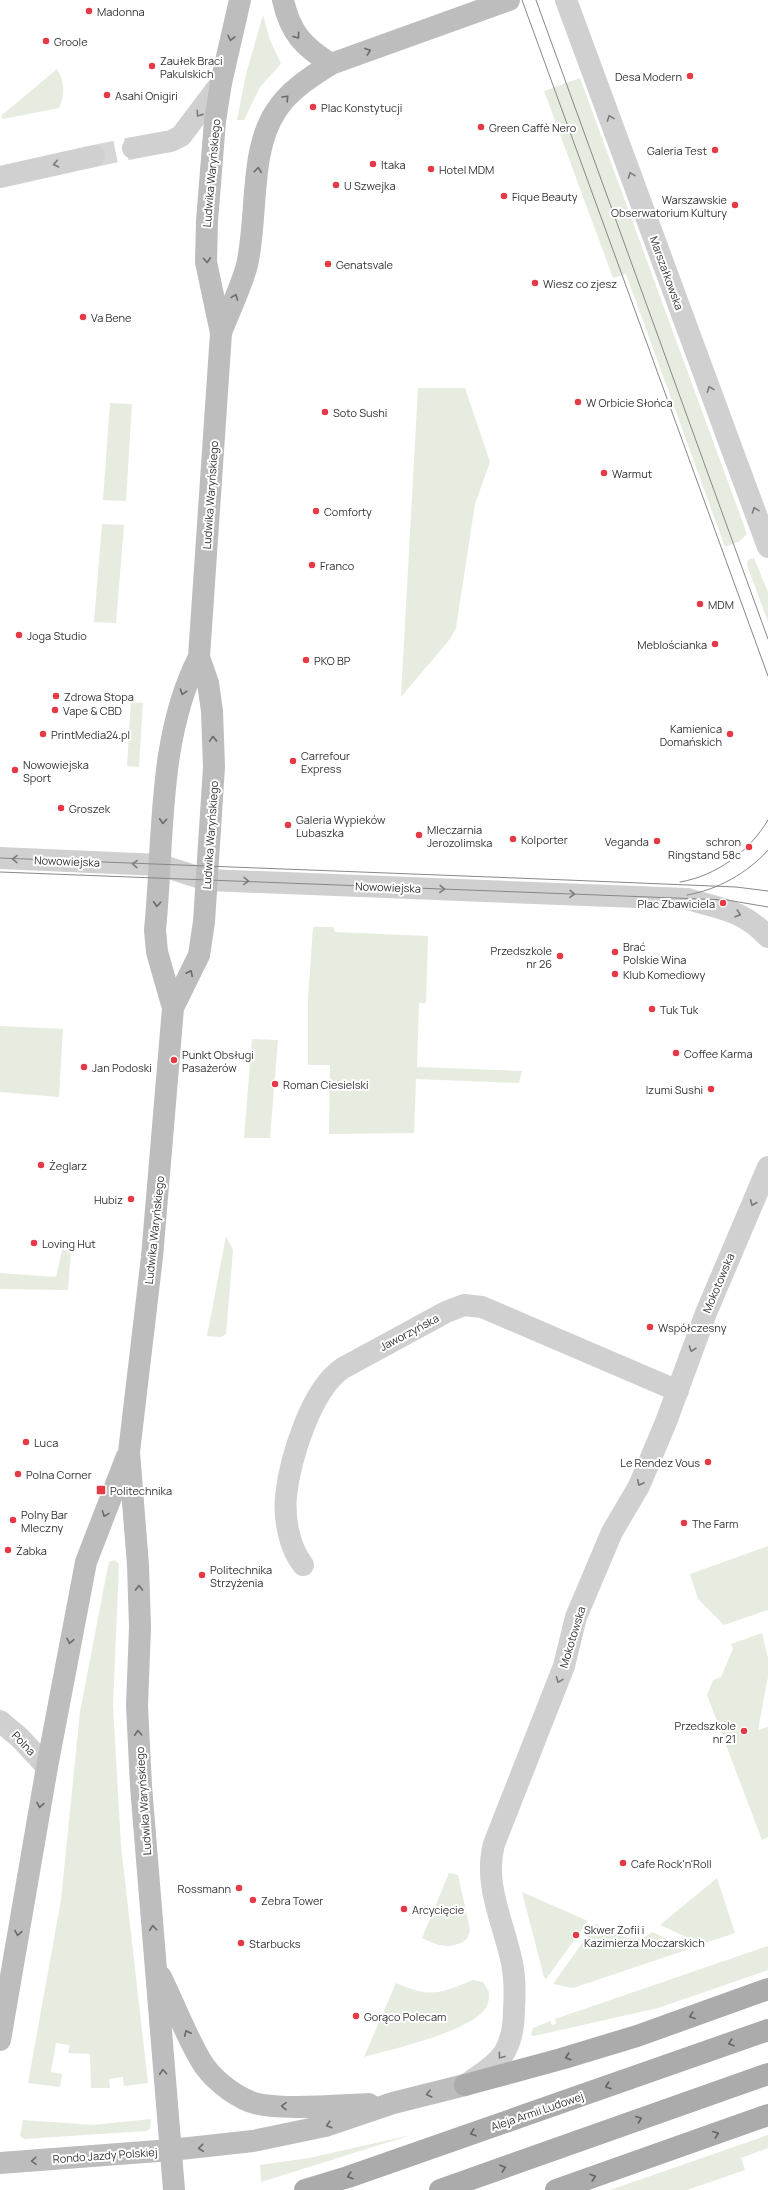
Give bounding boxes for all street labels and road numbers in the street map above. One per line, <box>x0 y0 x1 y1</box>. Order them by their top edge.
street label: Ludwika Waryńskiego <box>199 118 223 228</box>
street label: Marszałkowska <box>647 234 687 312</box>
street label: Ludwika Waryńskiego <box>199 440 221 550</box>
street label: Ludwika Waryńskiego <box>199 780 221 890</box>
street label: Nowowiejska <box>34 852 100 870</box>
street label: Nowowiejska <box>355 878 421 896</box>
street label: Ludwika Waryńskiego <box>141 1175 167 1285</box>
street label: Mokotowska <box>699 1251 737 1315</box>
street label: Jaworzyńska <box>377 1310 441 1354</box>
street label: Mokotowska <box>556 1604 588 1670</box>
street label: Polna <box>9 1728 39 1758</box>
street label: Ludwika Waryńskiego <box>132 1746 154 1856</box>
street label: Aleja Armii Ludowej <box>489 2088 585 2134</box>
street label: Rondo Jazdy Polskiej <box>52 2144 158 2166</box>

